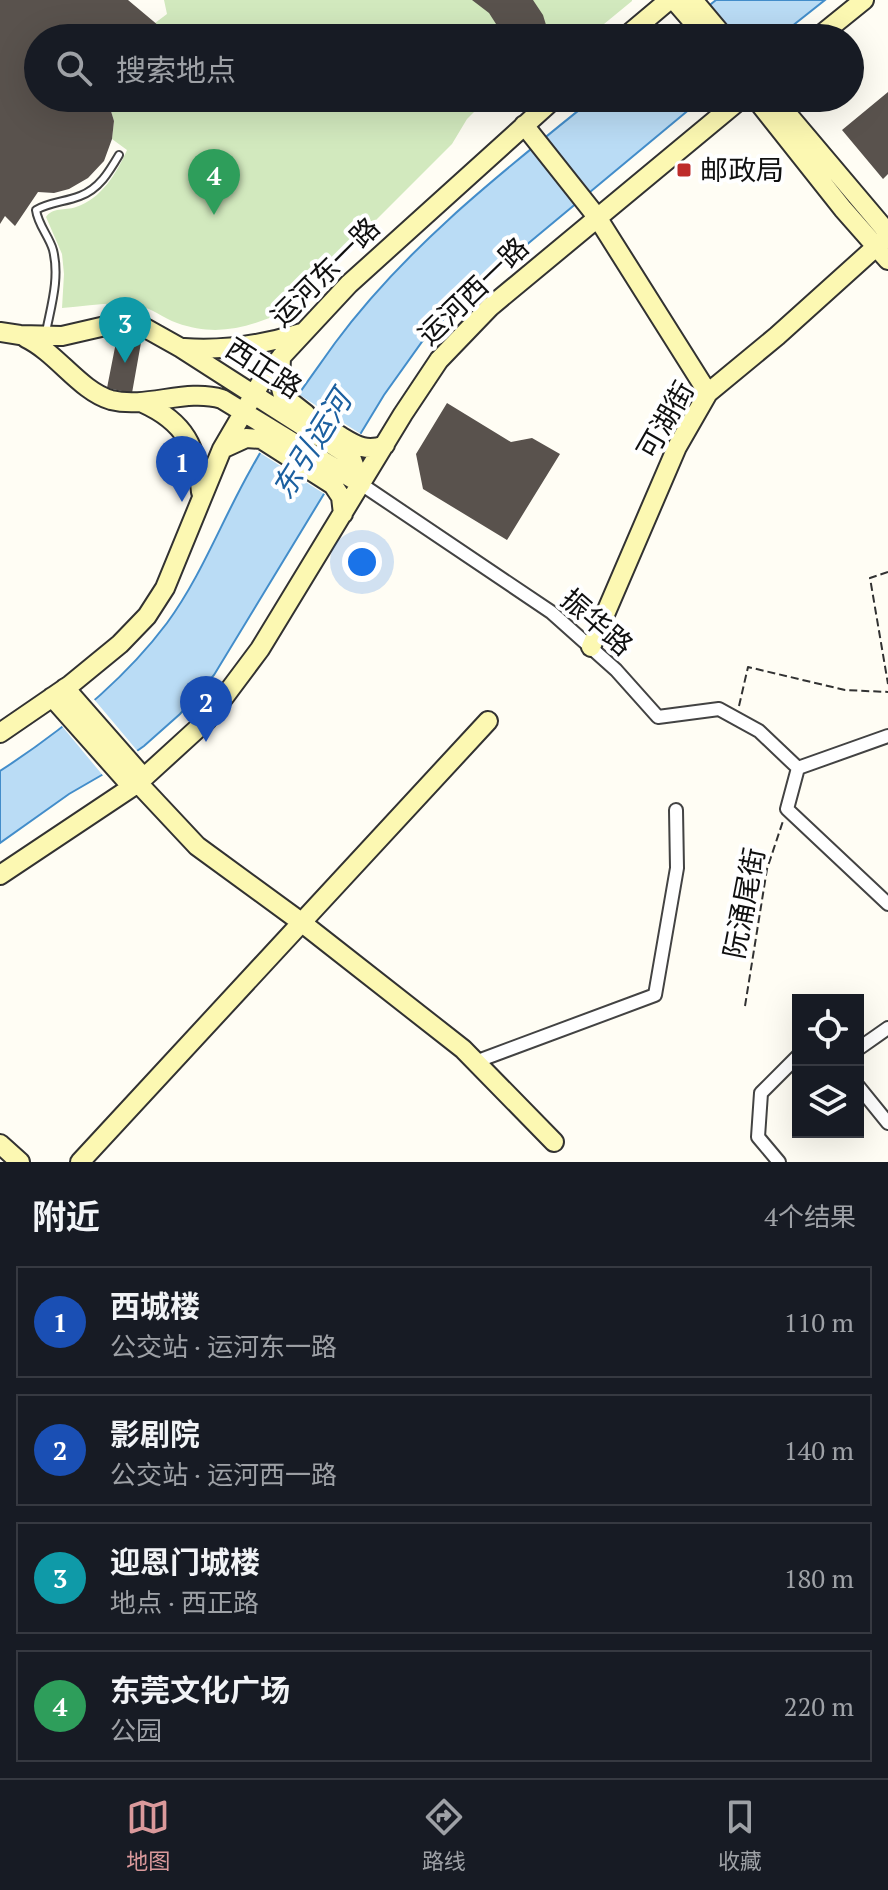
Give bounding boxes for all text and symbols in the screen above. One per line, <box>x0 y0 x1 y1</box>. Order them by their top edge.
search box <box>24 24 864 112</box>
icon: search <box>52 46 96 90</box>
text: 搜索地点 <box>116 50 236 90</box>
pin: 4 <box>188 149 240 215</box>
place label: 邮政局 <box>700 151 784 188</box>
marker: 邮政局 <box>675 161 693 179</box>
street label: 运河东一路 <box>262 209 387 334</box>
street label: 运河西一路 <box>409 229 536 353</box>
pin: 3 <box>99 297 151 363</box>
street label: 西正路 <box>219 329 310 406</box>
street label: 可湖街 <box>628 374 702 465</box>
water label: 东引运河 <box>262 379 363 506</box>
pin: 1 <box>156 436 208 502</box>
your location <box>342 542 382 582</box>
street label: 振华路 <box>553 580 641 663</box>
pin: 2 <box>180 676 232 742</box>
street label: 阮涌尾街 <box>715 844 772 961</box>
map controls <box>792 994 864 1138</box>
button: locate <box>792 994 864 1066</box>
button: layers <box>792 1066 864 1138</box>
text: 附近 <box>32 1194 100 1239</box>
text: 4个结果 <box>764 1199 856 1233</box>
text: 西城楼 <box>110 1286 200 1326</box>
text: 1 <box>53 1305 67 1339</box>
text: 110 m <box>784 1305 854 1339</box>
text: 公交站 · 运河东一路 <box>110 1329 337 1363</box>
text: 影剧院 <box>110 1414 200 1454</box>
text: 2 <box>53 1433 67 1467</box>
text: 140 m <box>784 1433 854 1467</box>
text: 公交站 · 运河西一路 <box>110 1457 337 1491</box>
text: 迎恩门城楼 <box>110 1542 260 1582</box>
text: 3 <box>53 1561 67 1595</box>
text: 180 m <box>784 1561 854 1595</box>
text: 地点 · 西正路 <box>110 1585 259 1619</box>
text: 东莞文化广场 <box>110 1670 290 1710</box>
text: 4 <box>53 1689 67 1723</box>
text: 220 m <box>784 1689 854 1723</box>
text: 公园 <box>110 1713 162 1747</box>
tab: 地图 <box>126 1795 170 1875</box>
tab: 路线 <box>422 1795 466 1875</box>
tab: 收藏 <box>718 1795 762 1875</box>

